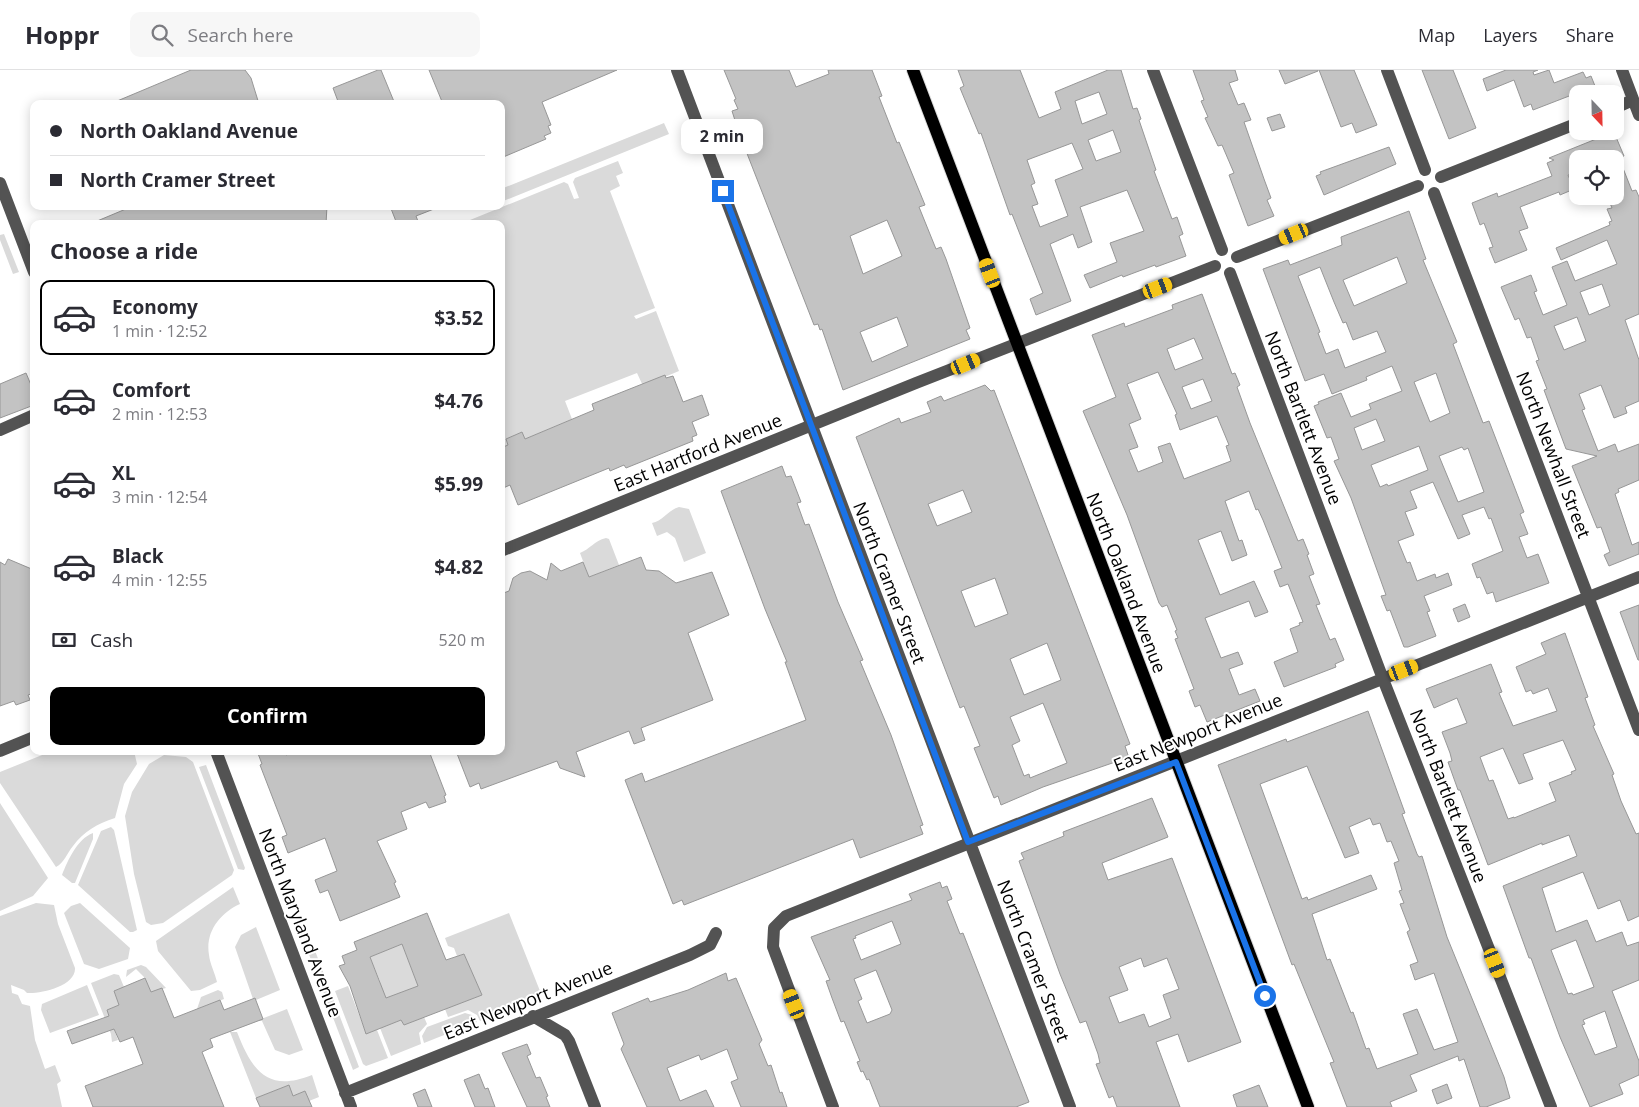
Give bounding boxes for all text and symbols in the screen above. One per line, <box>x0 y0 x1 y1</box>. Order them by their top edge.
search box <box>130 12 480 57</box>
text: Hoppr <box>25 18 100 51</box>
icon: search <box>148 21 176 49</box>
text: Search here <box>188 22 293 48</box>
text: Map <box>1418 23 1455 47</box>
text: Layers <box>1483 23 1538 47</box>
text: Share <box>1566 23 1614 47</box>
north arrow <box>1569 85 1624 140</box>
map controls <box>1569 85 1624 205</box>
text: North Oakland Avenue <box>80 118 298 144</box>
callout: 2 min <box>682 118 764 154</box>
text: 2 min <box>700 125 744 147</box>
button: locate <box>1569 150 1624 205</box>
text: North Cramer Street <box>80 167 275 193</box>
route end <box>712 180 734 202</box>
car <box>1277 221 1310 247</box>
text: Choose a ride <box>50 235 198 265</box>
car <box>977 256 1002 290</box>
car <box>1141 276 1174 300</box>
text: Economy <box>112 294 198 320</box>
icon: car <box>52 295 97 340</box>
text: $3.52 <box>434 305 483 331</box>
text: 1 min · 12:52 <box>112 320 207 342</box>
street label: North Bartlett Avenue <box>1260 327 1348 508</box>
car <box>949 351 982 377</box>
street label: North Newhall Street <box>1511 368 1597 541</box>
text: Comfort <box>112 377 191 403</box>
icon: car <box>52 378 97 423</box>
text: $4.76 <box>434 388 483 414</box>
text: 2 min · 12:53 <box>112 403 207 425</box>
street label: East Hartford Avenue <box>610 407 785 497</box>
text: XL <box>112 460 135 486</box>
icon: car <box>52 461 97 506</box>
text: $5.99 <box>434 471 483 497</box>
text: 3 min · 12:54 <box>112 486 207 508</box>
street label: North Oakland Avenue <box>1081 489 1172 676</box>
street label: North Cramer Street <box>848 498 932 667</box>
text: Black <box>112 543 164 569</box>
icon: car <box>52 544 97 589</box>
text: $4.82 <box>434 554 483 580</box>
text: 4 min · 12:55 <box>112 569 207 591</box>
icon: cash <box>50 626 78 654</box>
text: Cash <box>90 627 133 653</box>
text: 520 m <box>439 629 485 651</box>
car <box>1387 658 1420 682</box>
button: Confirm <box>50 687 485 745</box>
street label: East Newport Avenue <box>1110 687 1286 777</box>
street label: North Bartlett Avenue <box>1405 705 1493 886</box>
street label: North Maryland Avenue <box>254 825 348 1020</box>
street label: North Cramer Street <box>992 876 1076 1045</box>
car <box>1482 946 1507 980</box>
street label: East Newport Avenue <box>440 955 616 1045</box>
route start <box>1254 985 1276 1007</box>
car <box>781 987 806 1021</box>

